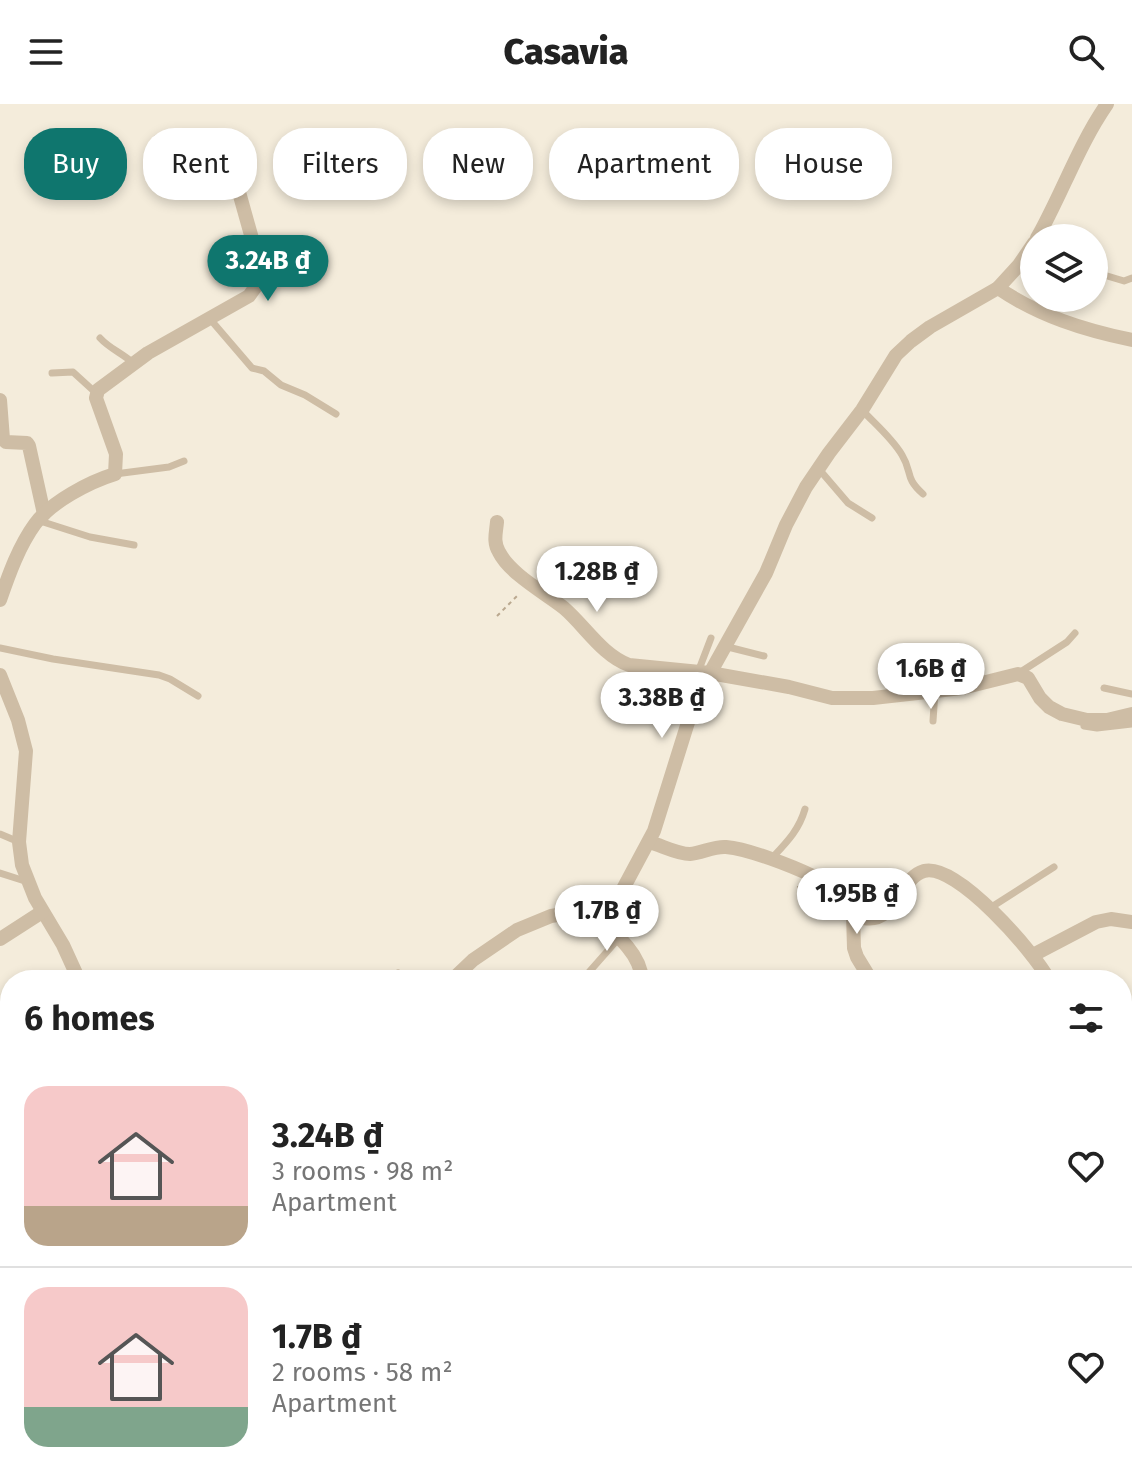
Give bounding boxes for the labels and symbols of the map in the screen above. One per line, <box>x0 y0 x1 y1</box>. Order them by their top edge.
pin: 3.24B ₫ <box>194 235 342 303</box>
pin: 1.28B ₫ <box>523 546 671 614</box>
pin: 1.6B ₫ <box>866 643 996 711</box>
pin: 3.38B ₫ <box>588 672 736 740</box>
pin: 1.95B ₫ <box>783 868 931 936</box>
pin: 1.7B ₫ <box>542 885 672 953</box>

